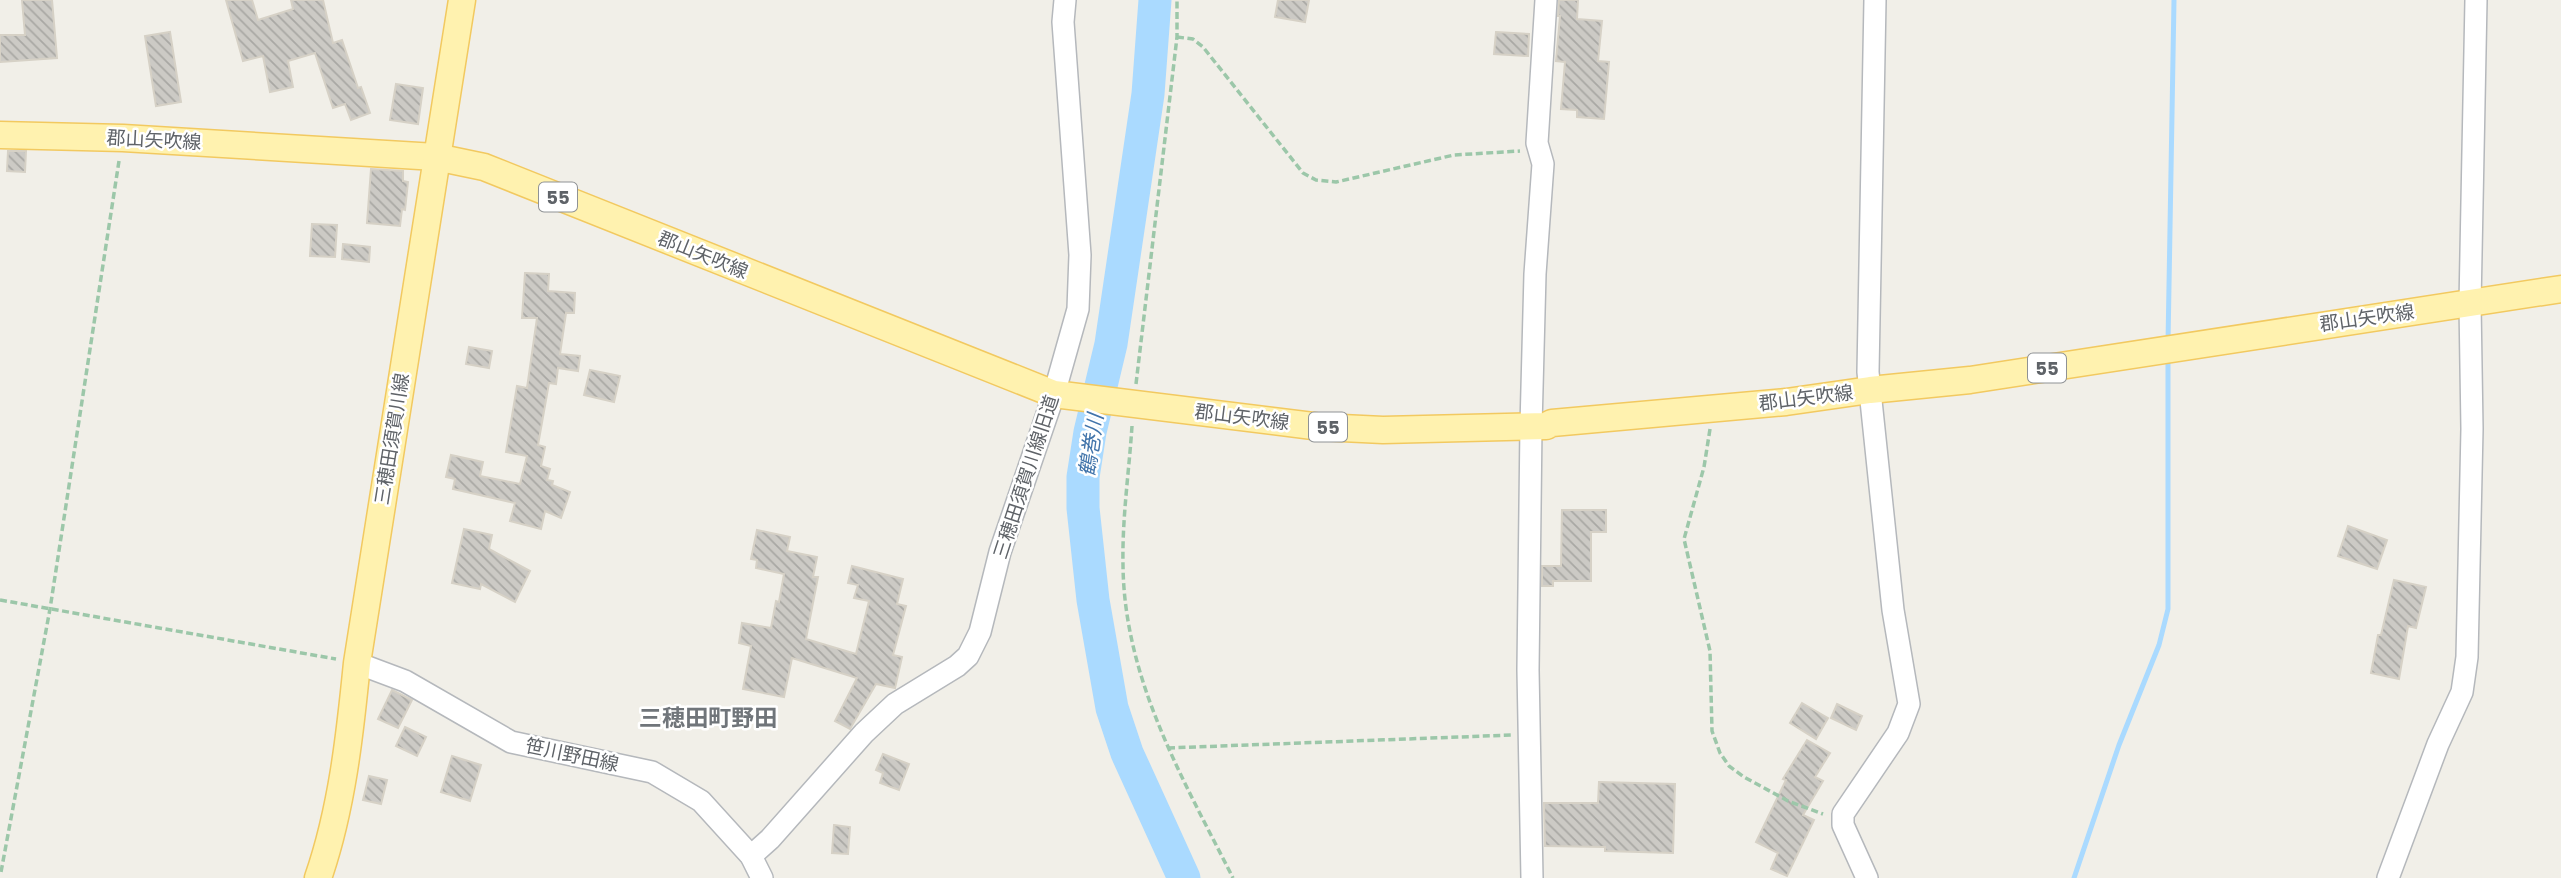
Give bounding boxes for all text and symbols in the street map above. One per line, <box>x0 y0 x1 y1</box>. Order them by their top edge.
street label: 郡山矢吹線 <box>106 124 202 156</box>
road number: 55 <box>539 182 577 212</box>
street label: 郡山矢吹線 <box>654 225 752 285</box>
street label: 郡山矢吹線 <box>2318 298 2416 338</box>
road number: 55 <box>2028 354 2066 382</box>
street label: 三穂田須賀川線 <box>368 371 416 507</box>
street label: 郡山矢吹線 <box>1757 379 1855 417</box>
street label: 三穂田須賀川線旧道 <box>987 392 1065 562</box>
street label: 郡山矢吹線 <box>1193 398 1291 436</box>
water label: 鶴巻川 <box>1072 410 1110 478</box>
road number: 55 <box>1309 412 1347 442</box>
district label: 三穂田町野田 <box>639 702 777 734</box>
street label: 笹川野田線 <box>523 732 621 778</box>

